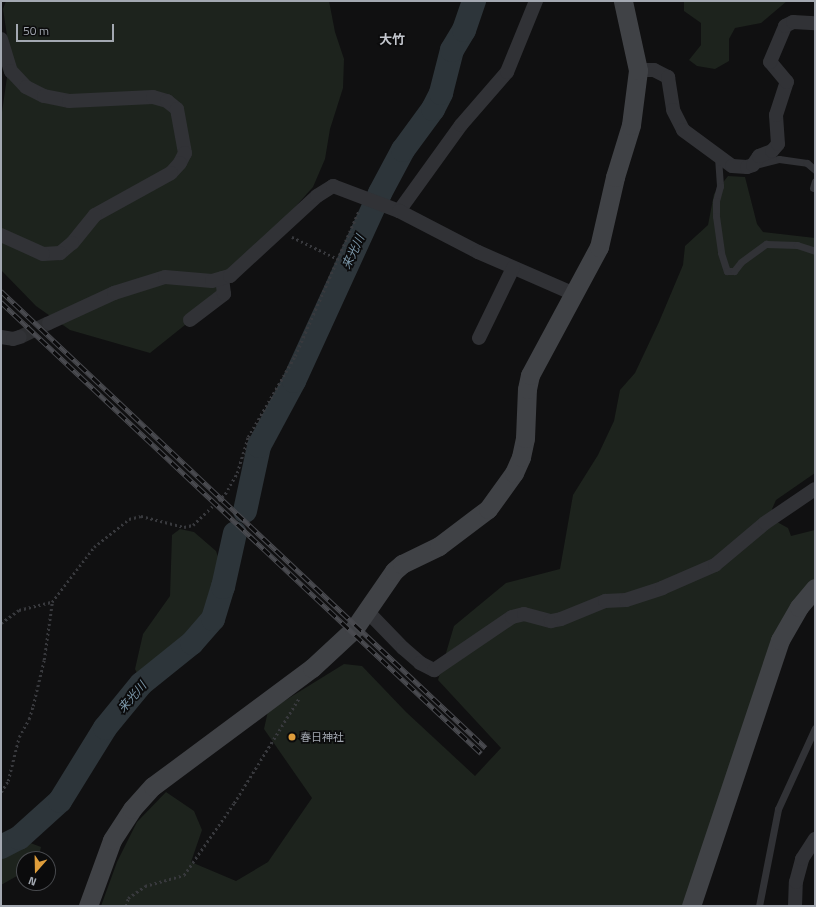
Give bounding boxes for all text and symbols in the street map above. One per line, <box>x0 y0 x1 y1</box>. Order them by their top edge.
scale bar <box>18 16 116 42</box>
text: 50 m <box>23 21 49 40</box>
district label: 大竹 <box>379 31 405 47</box>
water label: 来光川 <box>339 233 367 271</box>
water label: 来光川 <box>115 679 149 715</box>
place label: 春日神社 <box>300 730 344 744</box>
marker: 春日神社 <box>287 732 297 742</box>
north arrow <box>16 851 56 891</box>
text: N <box>26 873 39 890</box>

